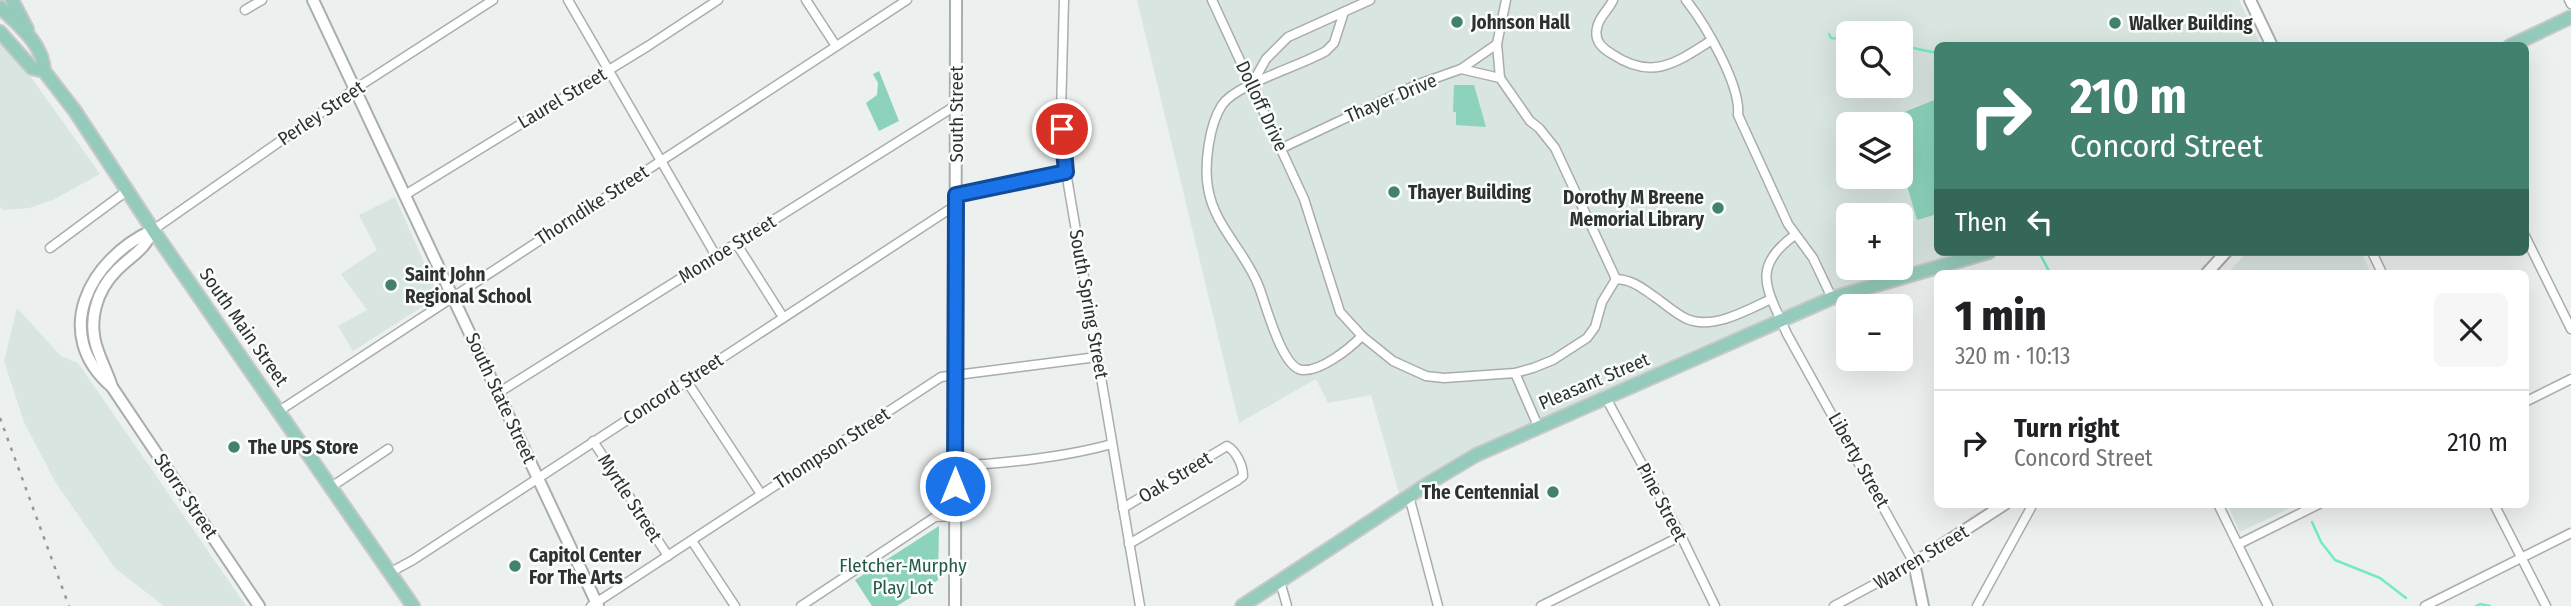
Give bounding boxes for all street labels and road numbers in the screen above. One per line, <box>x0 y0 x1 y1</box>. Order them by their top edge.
street label: Dolloff Drive <box>1231 57 1293 155</box>
street label: Laurel Street <box>514 62 611 133</box>
street label: South Street <box>945 65 968 162</box>
street label: Thayer Drive <box>1342 68 1440 128</box>
street label: Perley Street <box>273 75 369 150</box>
street label: Thorndike Street <box>531 160 653 250</box>
street label: Monroe Street <box>674 210 780 288</box>
street label: South Spring Street <box>1065 228 1114 381</box>
street label: South Main Street <box>195 264 294 391</box>
street label: South State Street <box>461 329 542 468</box>
street label: Pleasant Street <box>1535 347 1653 415</box>
street label: Concord Street <box>619 348 728 430</box>
street label: Thompson Street <box>770 402 895 494</box>
street label: Liberty Street <box>1823 408 1895 512</box>
street label: Oak Street <box>1134 446 1216 508</box>
street label: Storrs Street <box>149 449 223 544</box>
street label: Myrtle Street <box>593 450 667 547</box>
street label: Pine Street <box>1632 459 1693 546</box>
street label: Warren Street <box>1870 519 1973 594</box>

